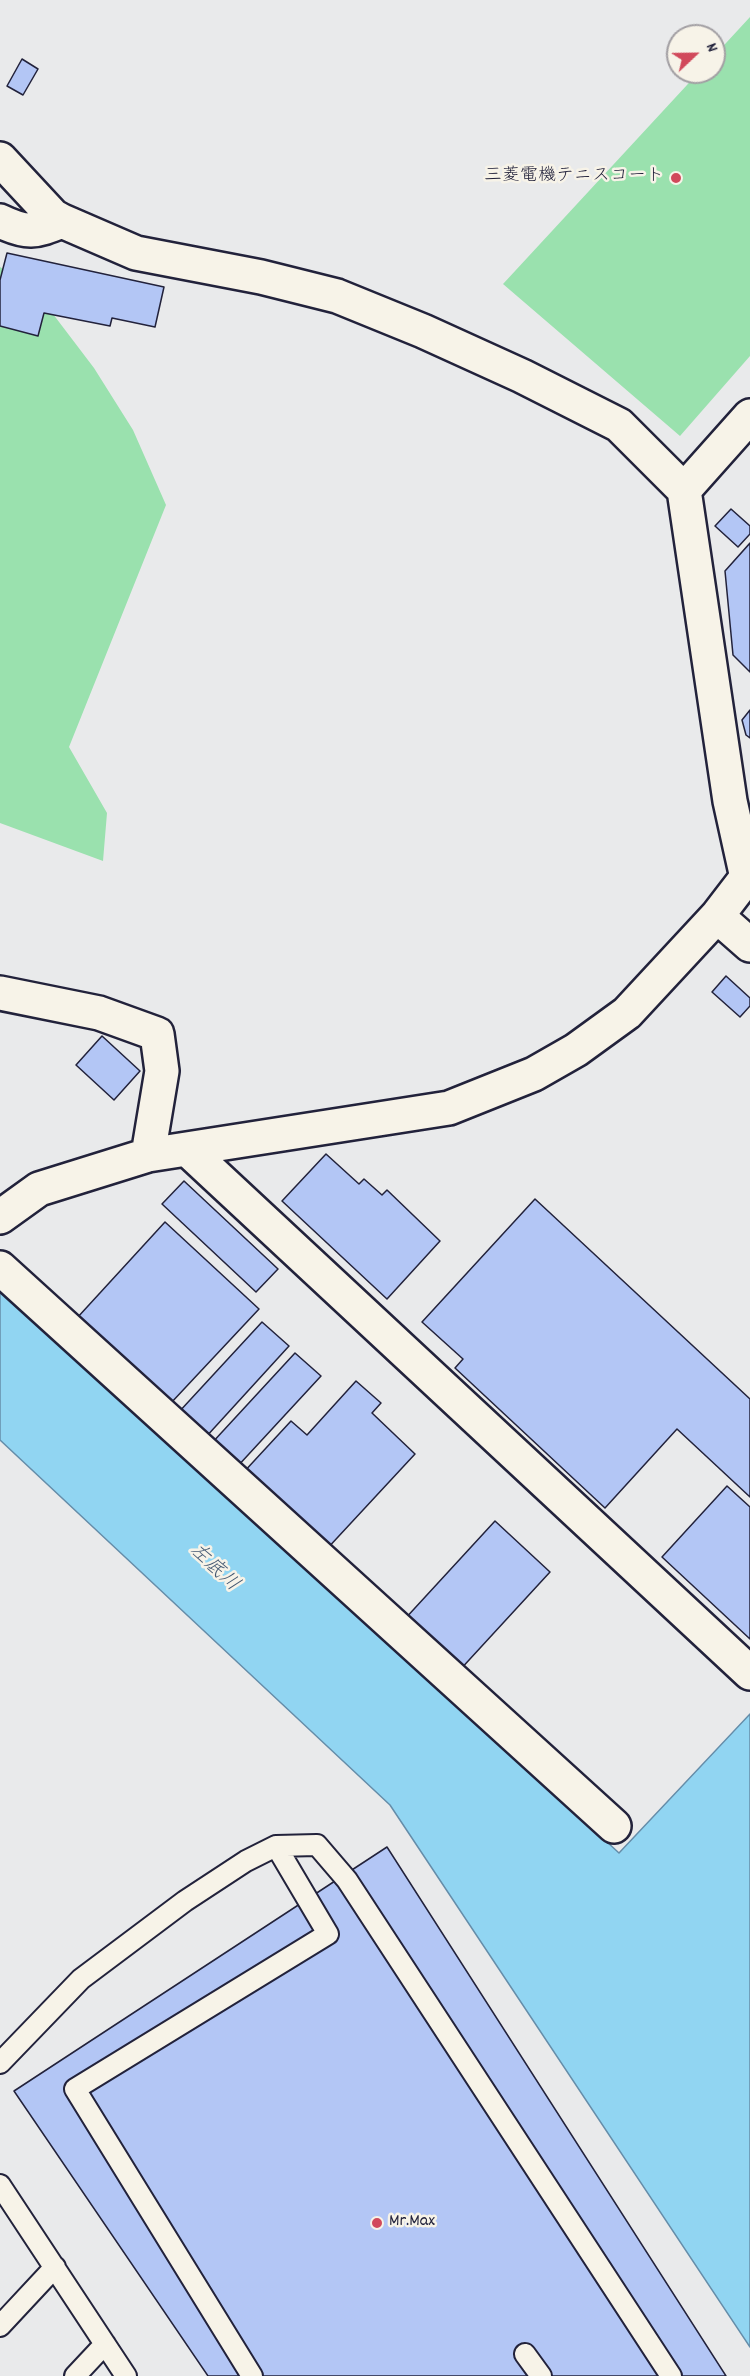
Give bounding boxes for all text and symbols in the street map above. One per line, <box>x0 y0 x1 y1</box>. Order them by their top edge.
north arrow <box>666 24 726 84</box>
text: N <box>699 40 723 56</box>
place label: 三菱電機テニスコート <box>484 167 664 189</box>
marker: 三菱電機テニスコート <box>669 171 683 185</box>
water label: 左底川 <box>183 1540 243 1598</box>
place label: Mr.Max <box>389 2212 435 2234</box>
marker: Mr.Max <box>370 2216 384 2230</box>

